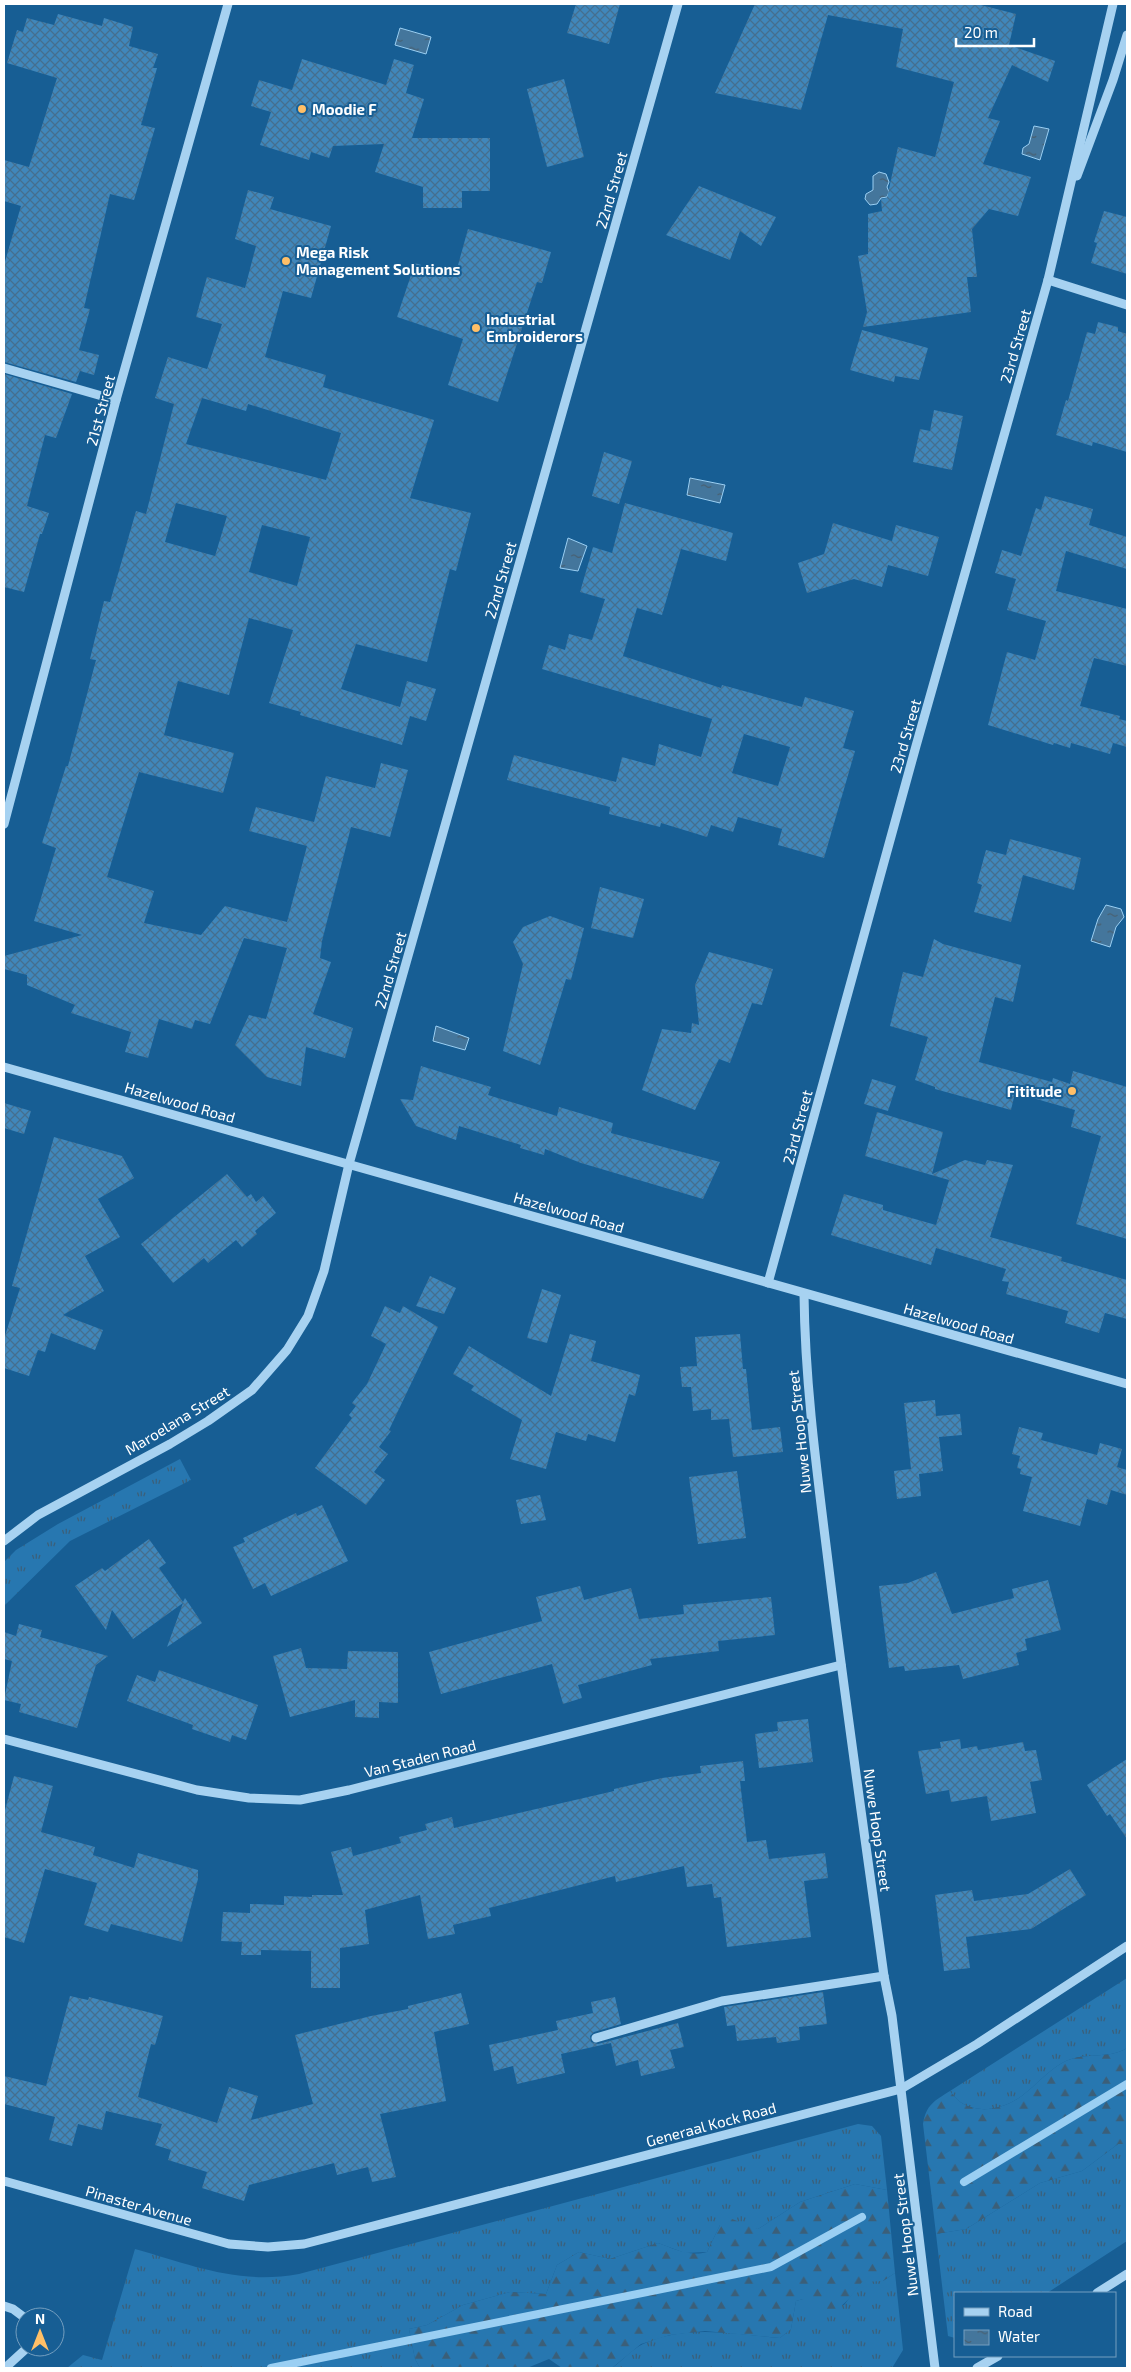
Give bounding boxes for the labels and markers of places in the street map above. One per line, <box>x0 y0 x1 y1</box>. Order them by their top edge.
place label: Moodie F <box>312 100 377 118</box>
marker: Moodie F <box>296 103 308 115</box>
place label: Mega Risk Management Solutions <box>296 243 461 278</box>
marker: Mega Risk Management Solutions <box>280 255 292 267</box>
place label: Industrial Embroiderors <box>486 310 583 345</box>
marker: Industrial Embroiderors <box>470 322 482 334</box>
place label: Fititude <box>1007 1082 1062 1100</box>
marker: Fititude <box>1066 1085 1078 1097</box>

